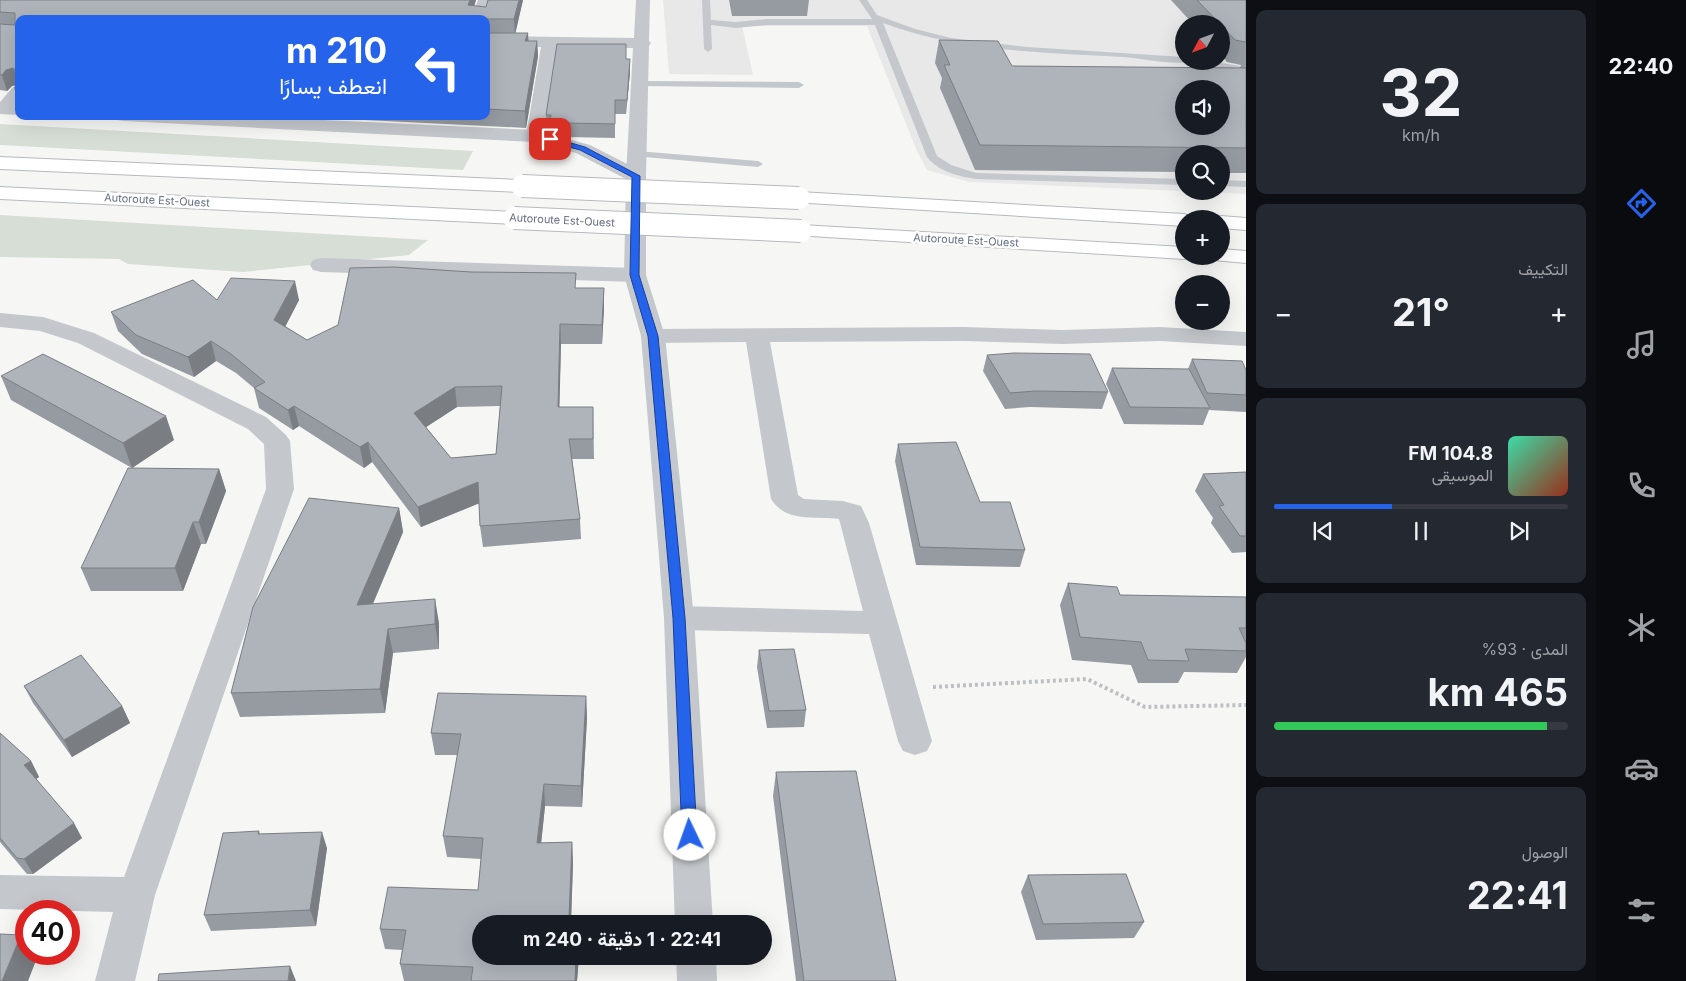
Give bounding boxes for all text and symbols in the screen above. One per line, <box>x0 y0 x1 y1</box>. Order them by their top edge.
north arrow <box>1175 15 1230 70</box>
map controls <box>1175 15 1230 330</box>
text: 210 m <box>286 29 387 71</box>
icon: left <box>405 35 470 100</box>
text: 32 <box>1380 53 1462 132</box>
text: 22:40 <box>1609 53 1673 79</box>
text: انعطف يسارًا <box>279 73 387 99</box>
button: sound <box>1175 80 1230 135</box>
pin <box>529 118 571 160</box>
icon: arrive <box>536 125 564 153</box>
text: km/h <box>1402 125 1440 145</box>
button: search <box>1175 145 1230 200</box>
icon: directions <box>1624 186 1659 221</box>
street label: Autoroute Est-Ouest <box>104 190 211 210</box>
street label: Autoroute Est-Ouest <box>509 210 616 230</box>
button: + <box>1175 210 1230 265</box>
street label: Autoroute Est-Ouest <box>913 230 1020 250</box>
text: التكييف <box>1518 259 1568 279</box>
button: − <box>1175 275 1230 330</box>
text: 21° <box>1392 289 1450 335</box>
text: − <box>1274 296 1293 330</box>
text: + <box>1549 296 1568 330</box>
icon: music <box>1624 327 1659 362</box>
text: 104.8 FM <box>1408 442 1493 465</box>
text: الموسيقى <box>1432 465 1493 485</box>
icon: phone <box>1624 468 1659 503</box>
icon: previous <box>1309 517 1337 545</box>
icon: pause <box>1407 517 1435 545</box>
icon: next <box>1505 517 1533 545</box>
icon: climate <box>1624 610 1659 645</box>
text: المدى · 93% <box>1482 639 1568 659</box>
text: 465 km <box>1428 669 1568 715</box>
icon: car <box>1624 751 1659 786</box>
position arrow <box>663 808 715 860</box>
text: الوصول <box>1522 842 1568 862</box>
text: 22:41 <box>1467 872 1568 918</box>
icon: filters <box>1624 893 1659 928</box>
speed limit sign: 40 <box>15 900 80 965</box>
text: 22:41 · 1 دقيقة · 240 m <box>523 928 721 951</box>

